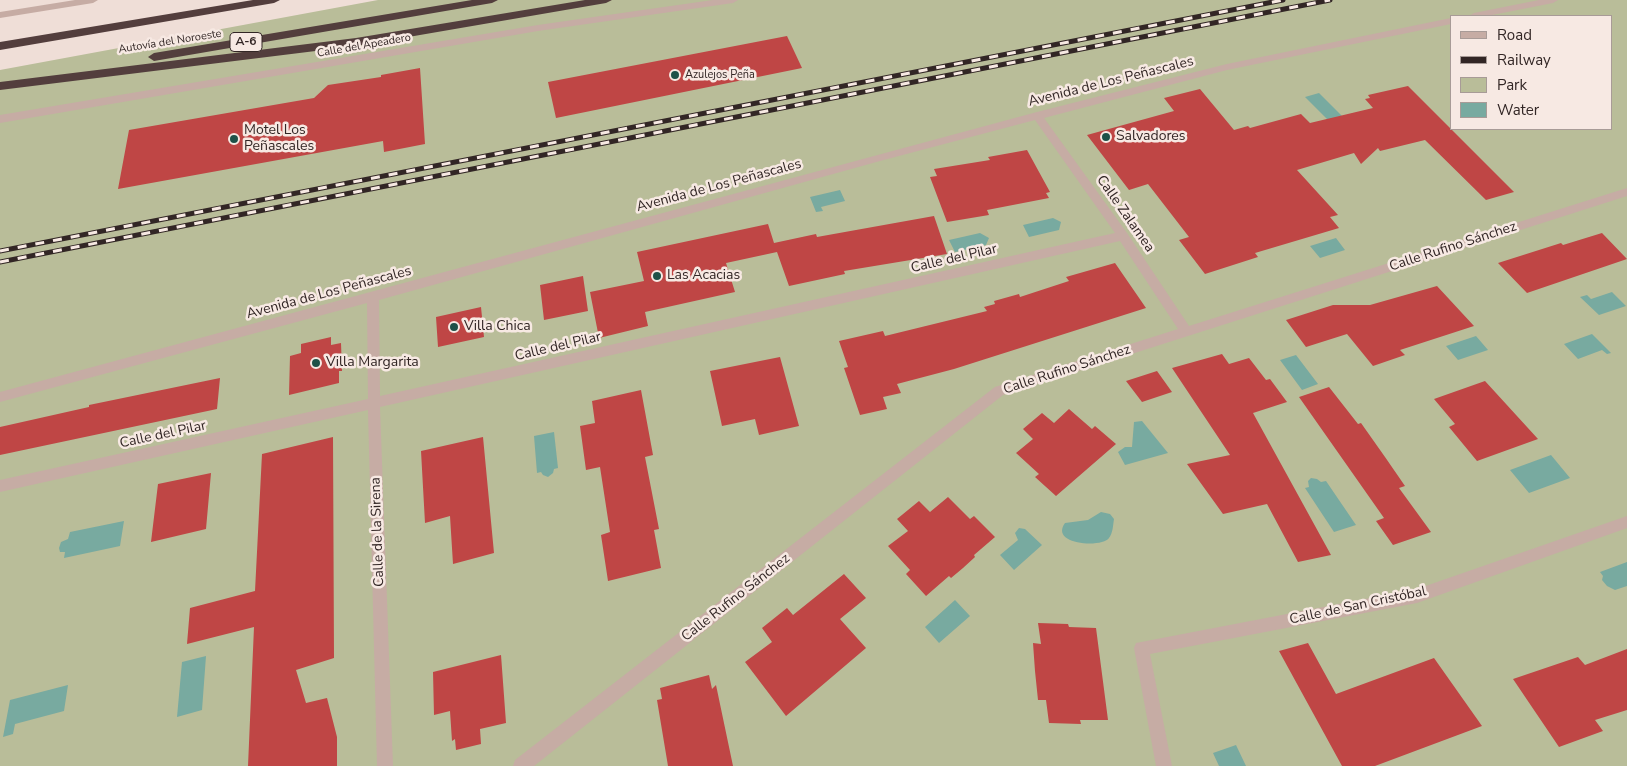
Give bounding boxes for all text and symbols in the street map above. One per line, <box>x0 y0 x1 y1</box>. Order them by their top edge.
legend <box>1450 15 1612 130</box>
text: Road <box>1497 25 1532 45</box>
street label: Autovía del Noroeste <box>118 27 222 57</box>
street label: Calle del Apeadero <box>316 31 412 61</box>
road number: A-6 <box>230 32 262 52</box>
text: Railway <box>1497 50 1551 70</box>
street label: Avenida de Los Peñascales <box>1027 53 1195 111</box>
place label: Azulejos Peña <box>685 68 755 82</box>
marker: Azulejos Peña <box>669 69 681 81</box>
text: Park <box>1497 75 1527 95</box>
text: Water <box>1497 100 1539 120</box>
place label: Motel Los Peñascales <box>244 123 314 156</box>
place label: Salvadores <box>1116 129 1186 145</box>
marker: Salvadores <box>1100 131 1112 143</box>
marker: Motel Los Peñascales <box>228 133 240 145</box>
street label: Avenida de Los Peñascales <box>635 156 803 216</box>
street label: Calle Zalamea <box>1092 172 1158 256</box>
street label: Calle Rufino Sánchez <box>1387 219 1519 275</box>
street label: Calle del Pilar <box>909 241 999 277</box>
street label: Avenida de Los Peñascales <box>245 263 413 323</box>
place label: Las Acacias <box>667 268 740 284</box>
marker: Las Acacias <box>651 270 663 282</box>
place label: Villa Chica <box>464 319 531 335</box>
marker: Villa Chica <box>448 321 460 333</box>
street label: Calle del Pilar <box>513 329 603 365</box>
street label: Calle Rufino Sánchez <box>1001 342 1133 398</box>
place label: Villa Margarita <box>326 355 419 371</box>
marker: Villa Margarita <box>310 357 322 369</box>
street label: Calle del Pilar <box>118 418 208 452</box>
street label: Calle de la Sirena <box>368 477 388 587</box>
street label: Calle Rufino Sánchez <box>679 551 793 645</box>
street label: Calle de San Cristóbal <box>1288 583 1428 629</box>

